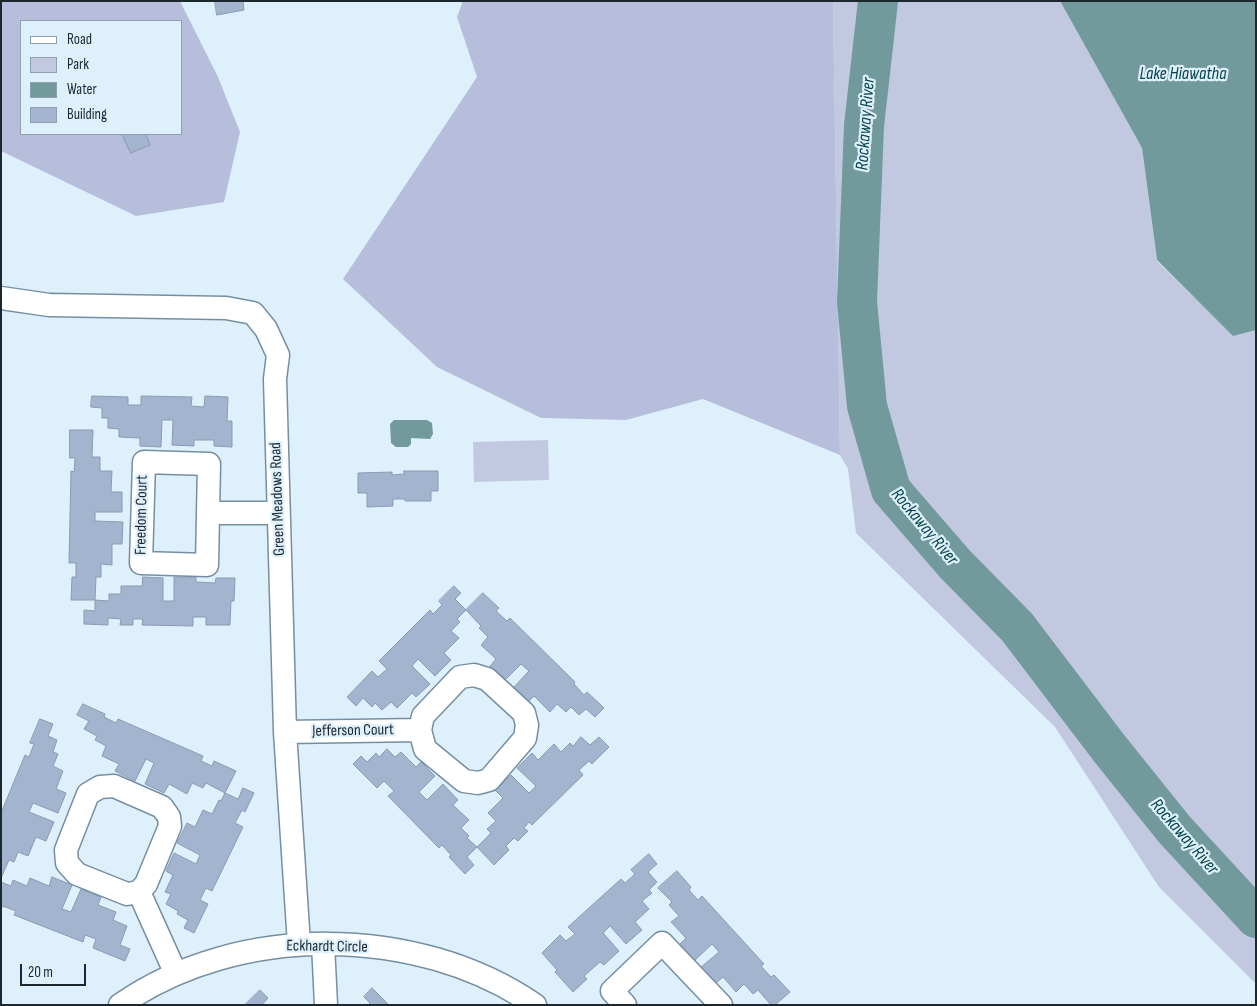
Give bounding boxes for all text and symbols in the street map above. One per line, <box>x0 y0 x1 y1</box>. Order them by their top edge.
legend <box>20 20 182 135</box>
text: Road <box>67 30 92 49</box>
text: Park <box>67 55 89 74</box>
water label: Lake Hiawatha <box>1140 63 1226 85</box>
water label: Rockaway River <box>852 77 880 171</box>
text: Water <box>67 80 97 99</box>
text: Building <box>67 105 107 124</box>
street label: Green Meadows Road <box>266 442 290 556</box>
street label: Freedom Court <box>132 475 152 555</box>
water label: Rockaway River <box>886 484 962 570</box>
street label: Jefferson Court <box>312 721 394 741</box>
water label: Rockaway River <box>1145 795 1223 879</box>
street label: Eckhardt Circle <box>286 937 368 957</box>
scale bar <box>22 954 89 986</box>
text: 20 m <box>28 963 53 982</box>

